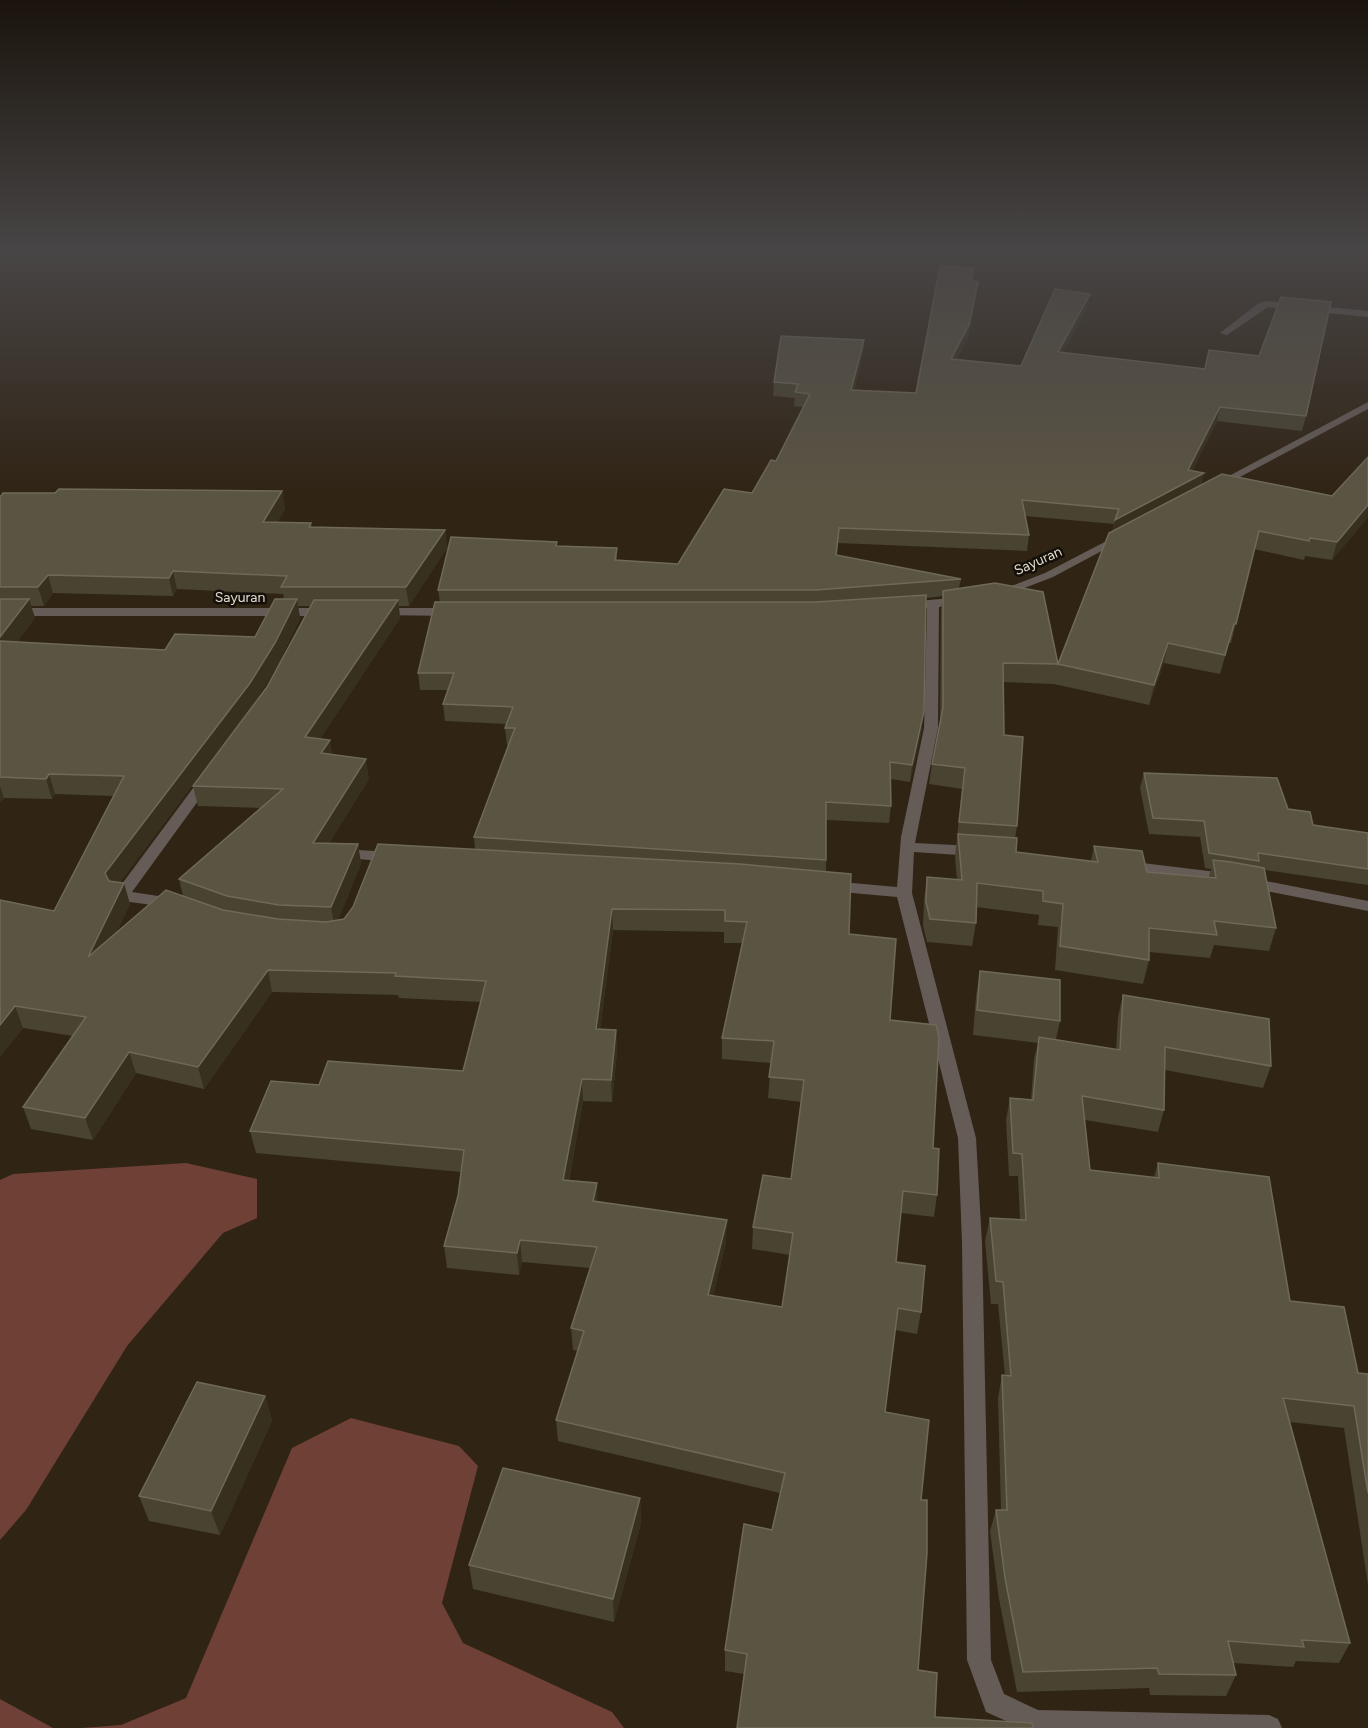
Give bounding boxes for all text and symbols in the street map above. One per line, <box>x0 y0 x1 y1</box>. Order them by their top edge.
street label: Sayuran <box>1011 543 1065 579</box>
street label: Sayuran <box>215 589 265 606</box>

